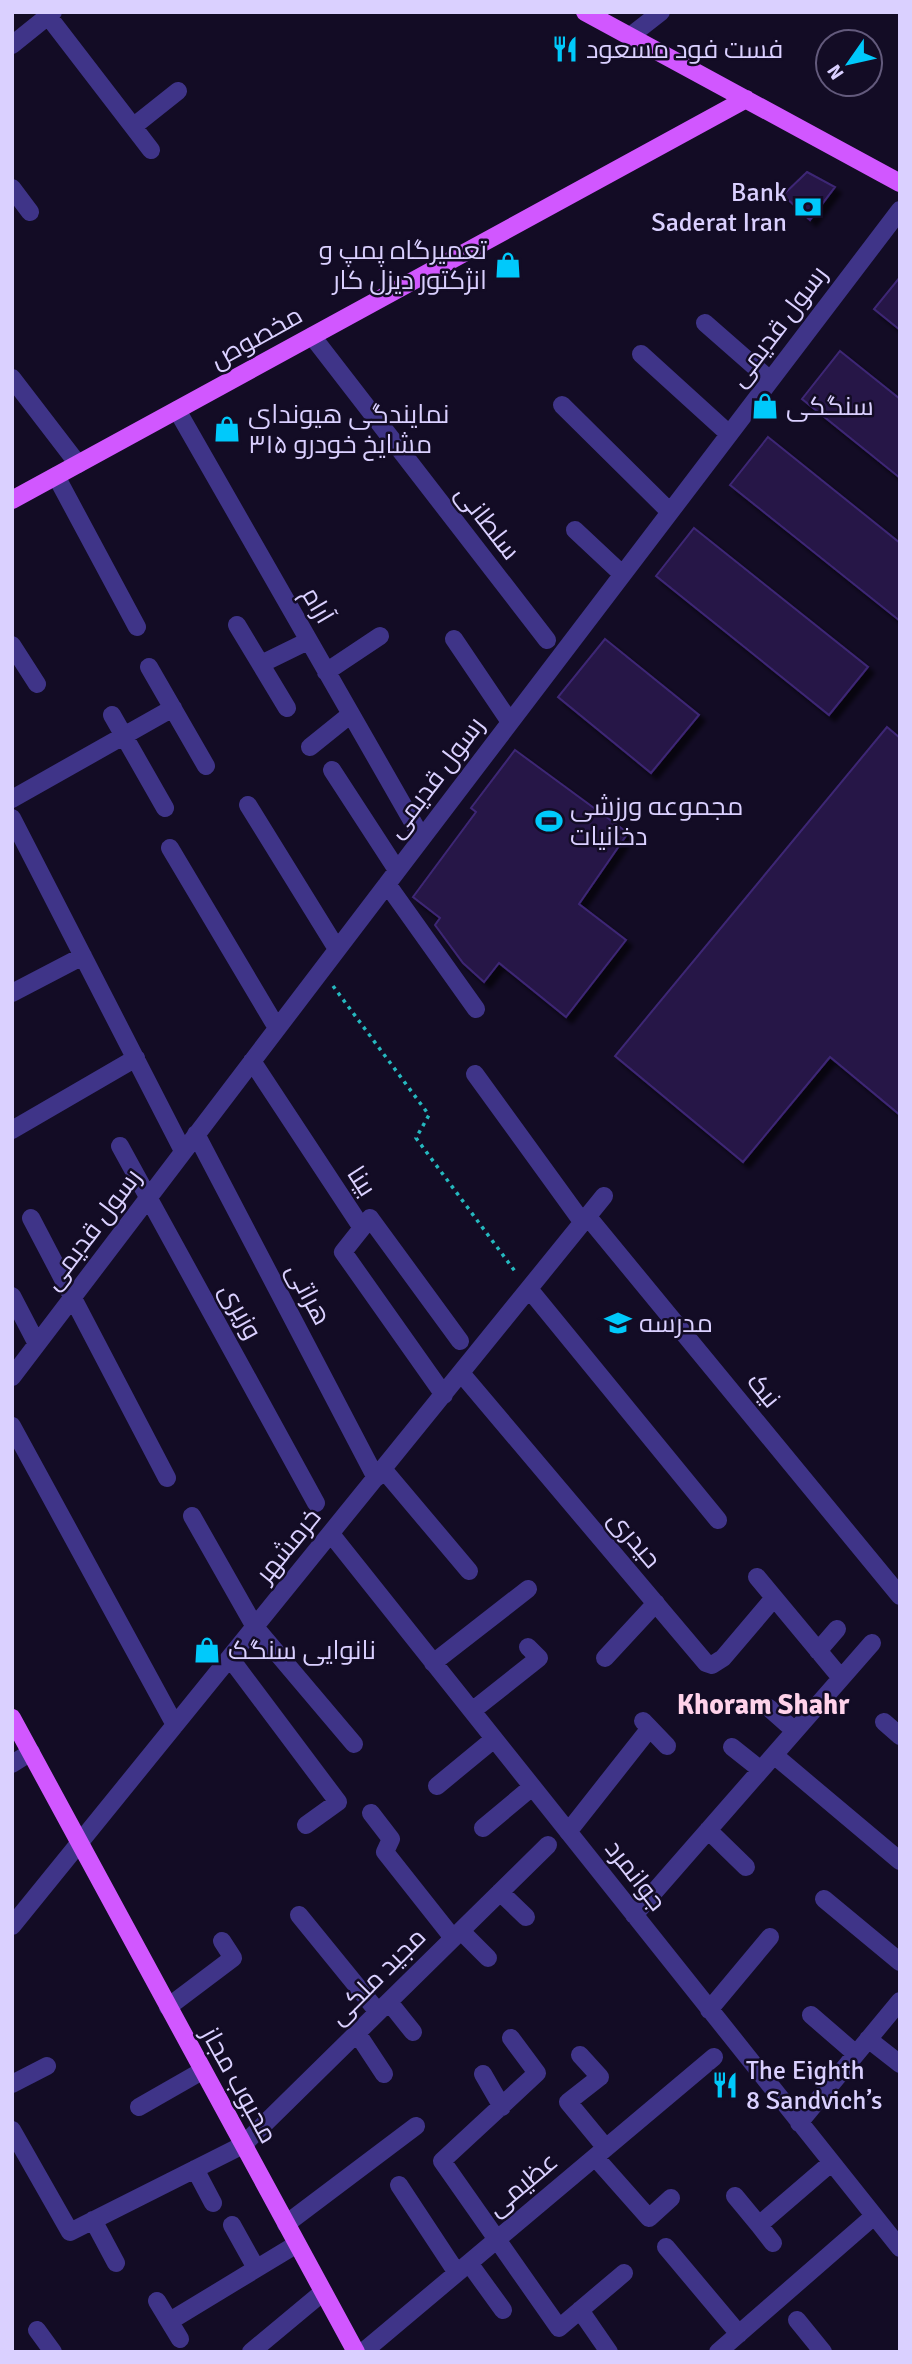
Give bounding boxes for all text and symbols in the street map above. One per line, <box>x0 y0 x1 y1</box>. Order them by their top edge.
north arrow <box>814 28 884 98</box>
restaurant icon: فست فود مسعود <box>550 34 580 64</box>
place label: فست فود مسعود <box>586 34 783 66</box>
text: N <box>822 60 849 84</box>
place label: Bank Saderat Iran <box>651 177 787 239</box>
bank icon: Bank Saderat Iran <box>793 192 823 222</box>
place label: تعمیرگاه پمپ و انژکتور دیزل کار <box>319 235 487 297</box>
shop icon: تعمیرگاه پمپ و انژکتور دیزل کار <box>493 250 523 280</box>
street label: رسول قدیمی <box>723 260 835 394</box>
street label: مخصوص <box>205 300 308 376</box>
shop icon: سنگکی <box>750 391 780 421</box>
place label: سنگکی <box>786 391 874 423</box>
place label: نمایندگی هیوندای ۳۱۵ مشایخ خودرو <box>248 399 449 461</box>
shop icon: نمایندگی هیوندای ۳۱۵ مشایخ خودرو <box>212 414 242 444</box>
street label: سلطانی <box>448 479 526 567</box>
street label: آرام <box>293 581 340 630</box>
street label: رسول قدیمی <box>380 711 492 845</box>
place label: مجموعه ورزشی دخانیات <box>570 791 743 853</box>
sports icon: مجموعه ورزشی دخانیات <box>534 806 564 836</box>
street label: بینا <box>340 1160 383 1203</box>
street label: رسول قدیمی <box>37 1163 149 1297</box>
street label: هراتی <box>279 1258 338 1331</box>
street label: وزیری <box>212 1278 268 1345</box>
school or university icon: مدرسه <box>603 1308 633 1338</box>
place label: مدرسه <box>639 1308 713 1340</box>
street label: نیک <box>740 1367 787 1415</box>
street label: خرمشهر <box>248 1502 328 1591</box>
street label: حیدری <box>601 1504 668 1575</box>
shop icon: نانوایی سنگک <box>192 1635 222 1665</box>
place label: نانوایی سنگک <box>228 1635 376 1667</box>
district label: Khoram Shahr <box>677 1688 850 1722</box>
street label: جوانمرد <box>598 1834 673 1918</box>
street label: مجید ملکی <box>322 1921 433 2032</box>
street label: محبوب مجاز <box>193 2020 284 2149</box>
place label: The Eighth 8 Sandvich’s <box>746 2055 882 2117</box>
restaurant icon: The Eighth 8 Sandvich’s <box>710 2070 740 2100</box>
street label: عظیمی <box>481 2146 565 2224</box>

